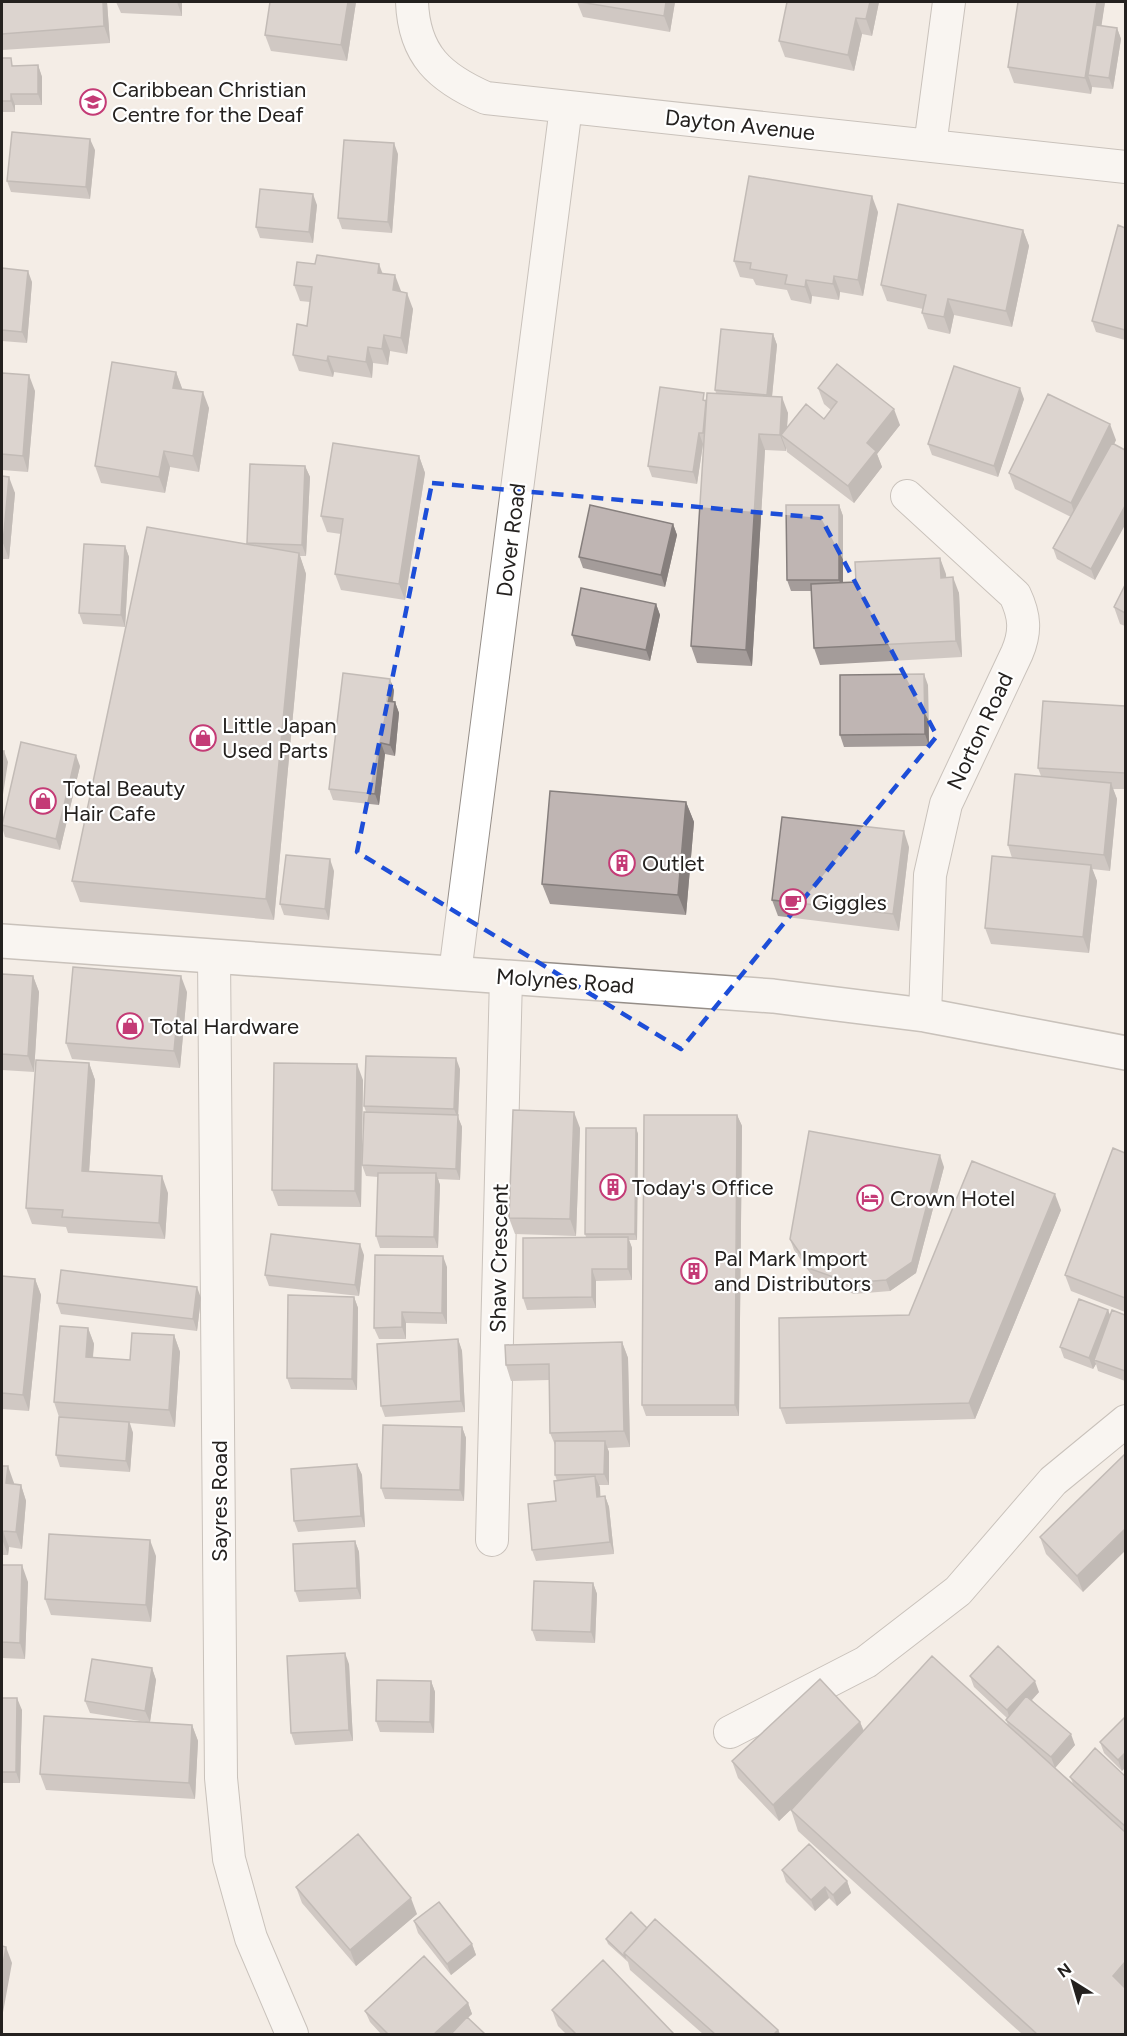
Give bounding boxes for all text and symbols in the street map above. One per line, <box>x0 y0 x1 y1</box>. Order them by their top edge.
place label: Caribbean Christian Centre for the Deaf <box>112 76 306 128</box>
school or university icon: Caribbean Christian Centre for the Deaf <box>78 87 108 117</box>
street label: Dayton Avenue <box>664 104 816 146</box>
street label: Dover Road <box>491 482 531 598</box>
street label: Norton Road <box>941 668 1019 794</box>
place label: Little Japan Used Parts <box>222 712 337 764</box>
shop icon: Little Japan Used Parts <box>188 723 218 753</box>
place label: Total Beauty Hair Cafe <box>63 775 186 827</box>
shop icon: Total Beauty Hair Cafe <box>28 786 58 816</box>
building icon: Outlet <box>607 848 637 878</box>
place label: Outlet <box>642 850 705 877</box>
cafe icon: Giggles <box>778 887 808 917</box>
place label: Giggles <box>812 889 887 916</box>
street label: Molynes Road <box>495 963 635 999</box>
shop icon: Total Hardware <box>115 1011 145 1041</box>
place label: Total Hardware <box>150 1013 299 1040</box>
building icon: Today's Office <box>598 1172 628 1202</box>
place label: Today's Office <box>632 1174 773 1201</box>
street label: Shaw Crescent <box>484 1183 514 1333</box>
hotel icon: Crown Hotel <box>855 1183 885 1213</box>
place label: Crown Hotel <box>890 1185 1015 1212</box>
place label: Pal Mark Import and Distributors <box>714 1245 871 1297</box>
building icon: Pal Mark Import and Distributors <box>679 1256 709 1286</box>
street label: Sayres Road <box>206 1440 233 1562</box>
north arrow <box>1043 1952 1103 2012</box>
text: N <box>1054 1959 1075 1982</box>

